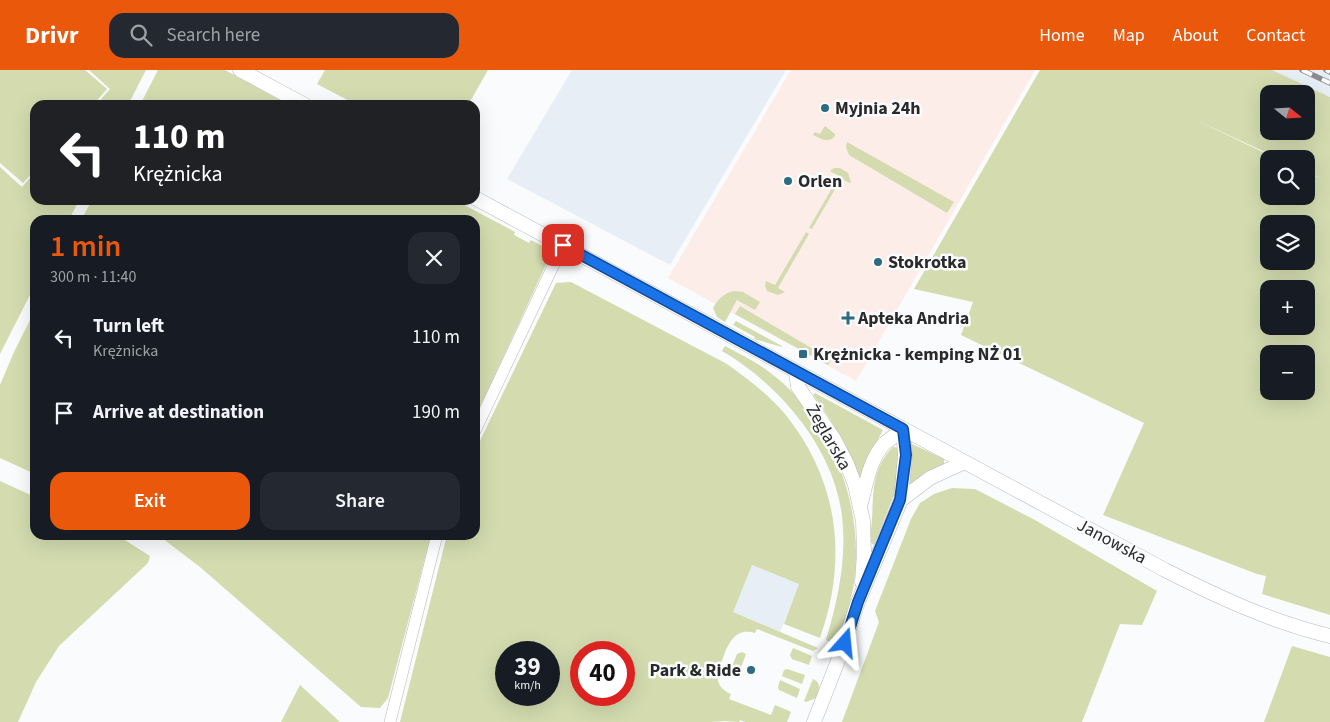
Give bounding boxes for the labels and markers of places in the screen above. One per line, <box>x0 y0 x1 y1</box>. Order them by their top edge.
place label: Myjnia 24h <box>835 96 921 121</box>
marker: Myjnia 24h <box>819 102 831 114</box>
place label: Orlen <box>798 169 842 194</box>
marker: Orlen <box>782 175 794 187</box>
pin <box>542 224 584 266</box>
place label: Stokrotka <box>888 250 966 275</box>
marker: Stokrotka <box>872 256 884 268</box>
place label: Apteka Andria <box>857 306 969 331</box>
marker: Apteka Andria <box>842 312 854 324</box>
place label: Krężnicka - kemping NŻ 01 <box>813 342 1022 367</box>
marker: Krężnicka - kemping NŻ 01 <box>797 348 809 360</box>
place label: Park & Ride <box>650 658 741 683</box>
marker: Park & Ride <box>745 664 757 676</box>

